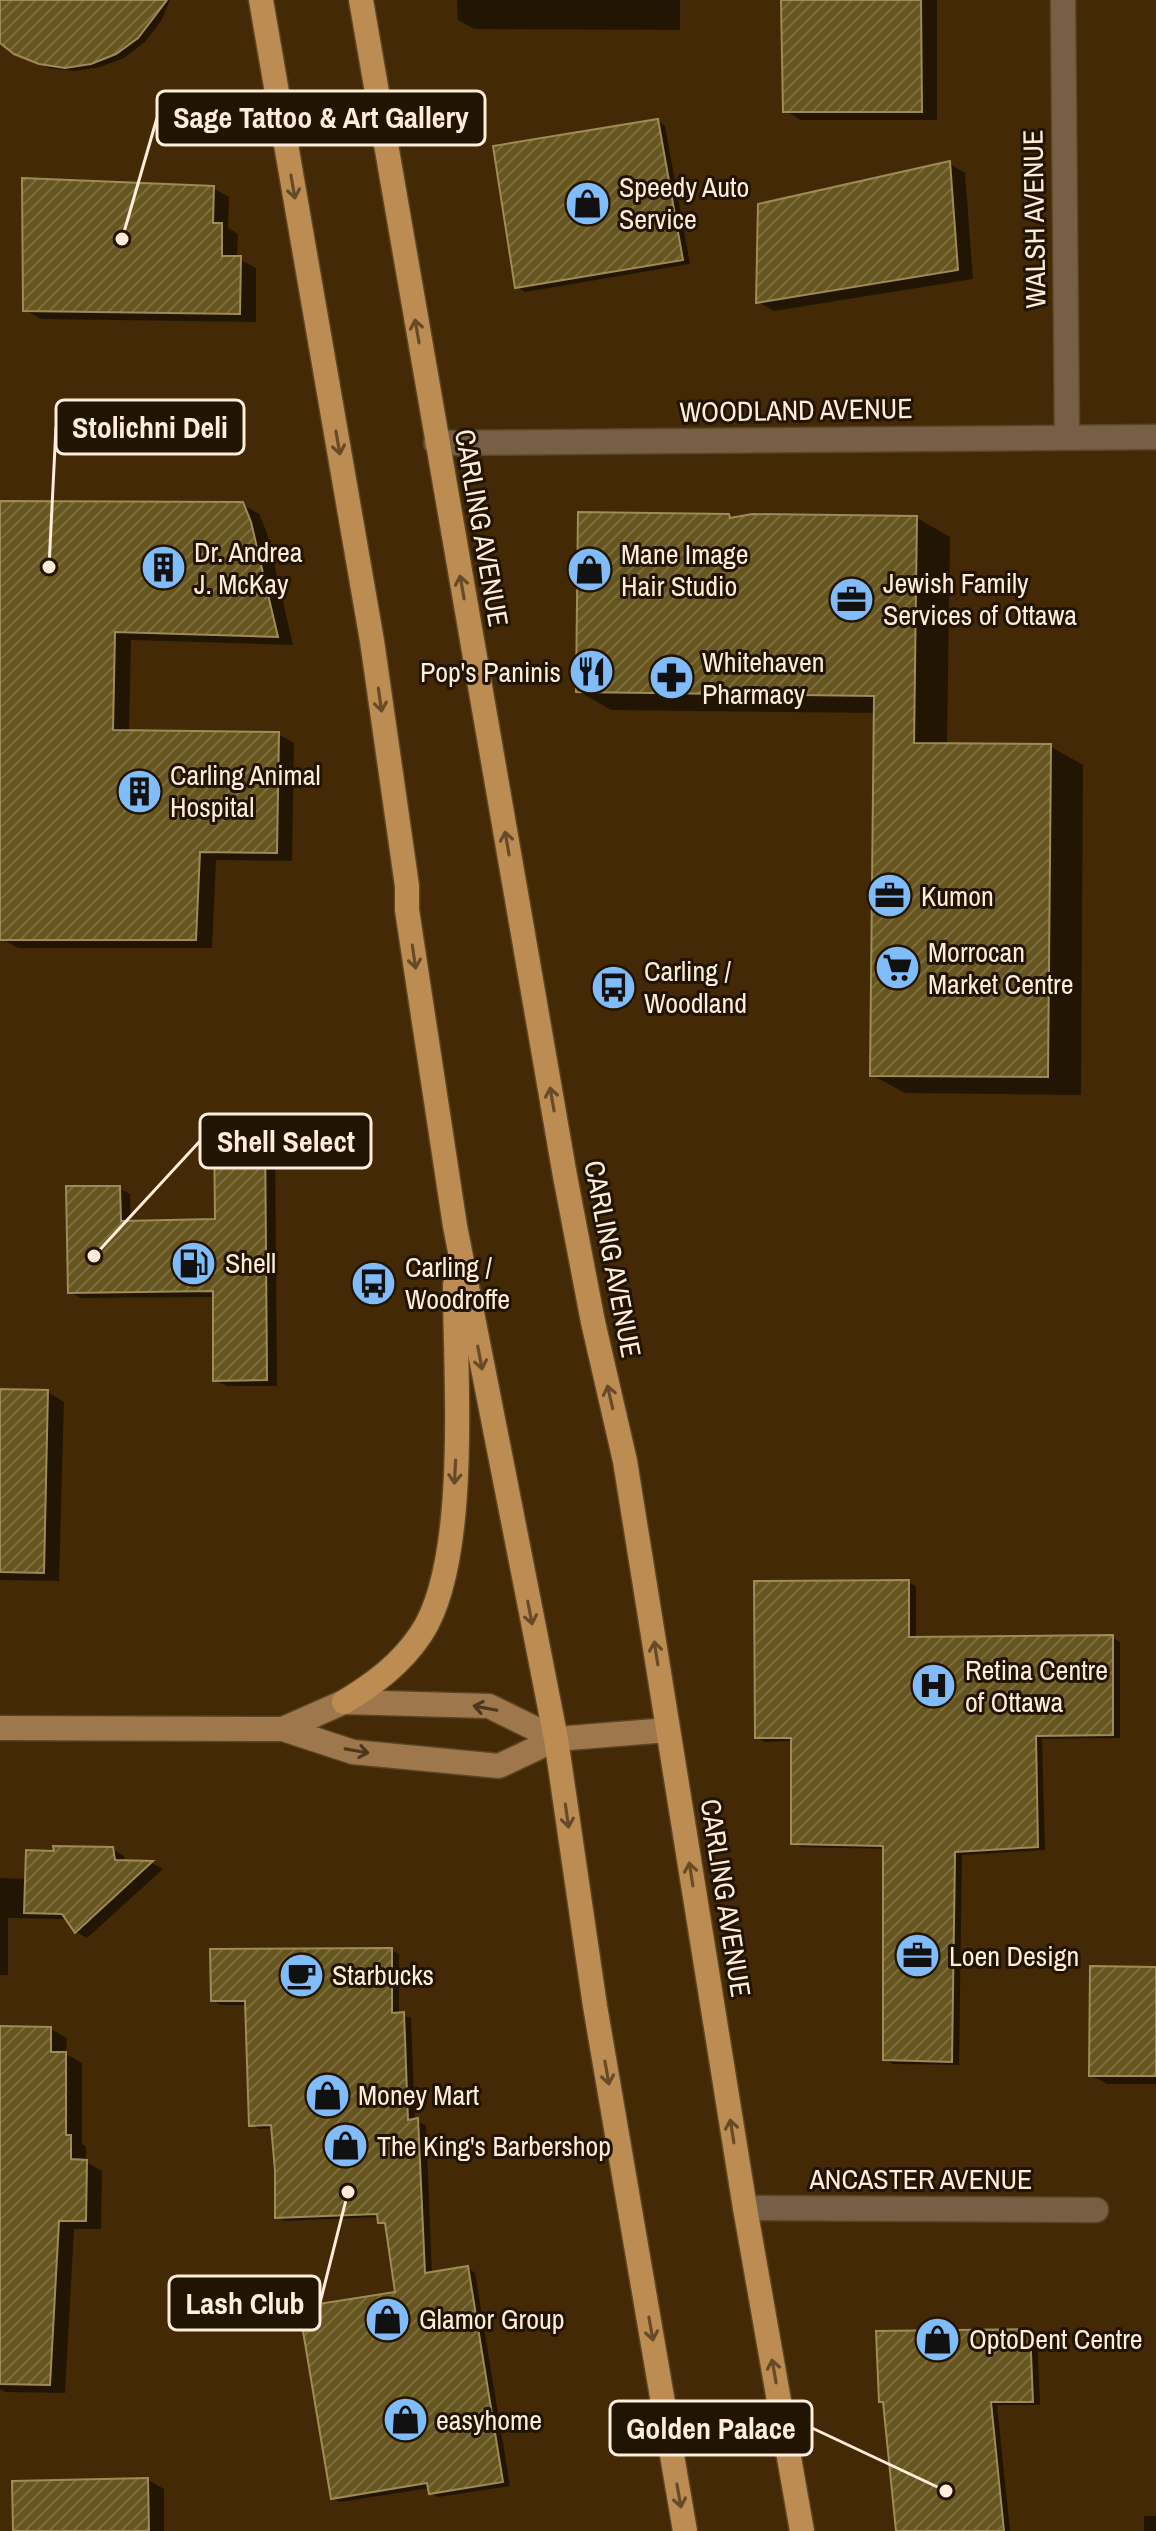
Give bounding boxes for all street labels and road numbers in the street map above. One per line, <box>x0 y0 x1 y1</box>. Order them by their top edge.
street label: WALSH AVENUE <box>1013 129 1055 309</box>
street label: WOODLAND AVENUE <box>679 389 913 431</box>
street label: CARLING AVENUE <box>446 426 518 630</box>
street label: CARLING AVENUE <box>575 1157 651 1361</box>
street label: CARLING AVENUE <box>692 1796 760 2000</box>
street label: ANCASTER AVENUE <box>809 2160 1032 2198</box>

